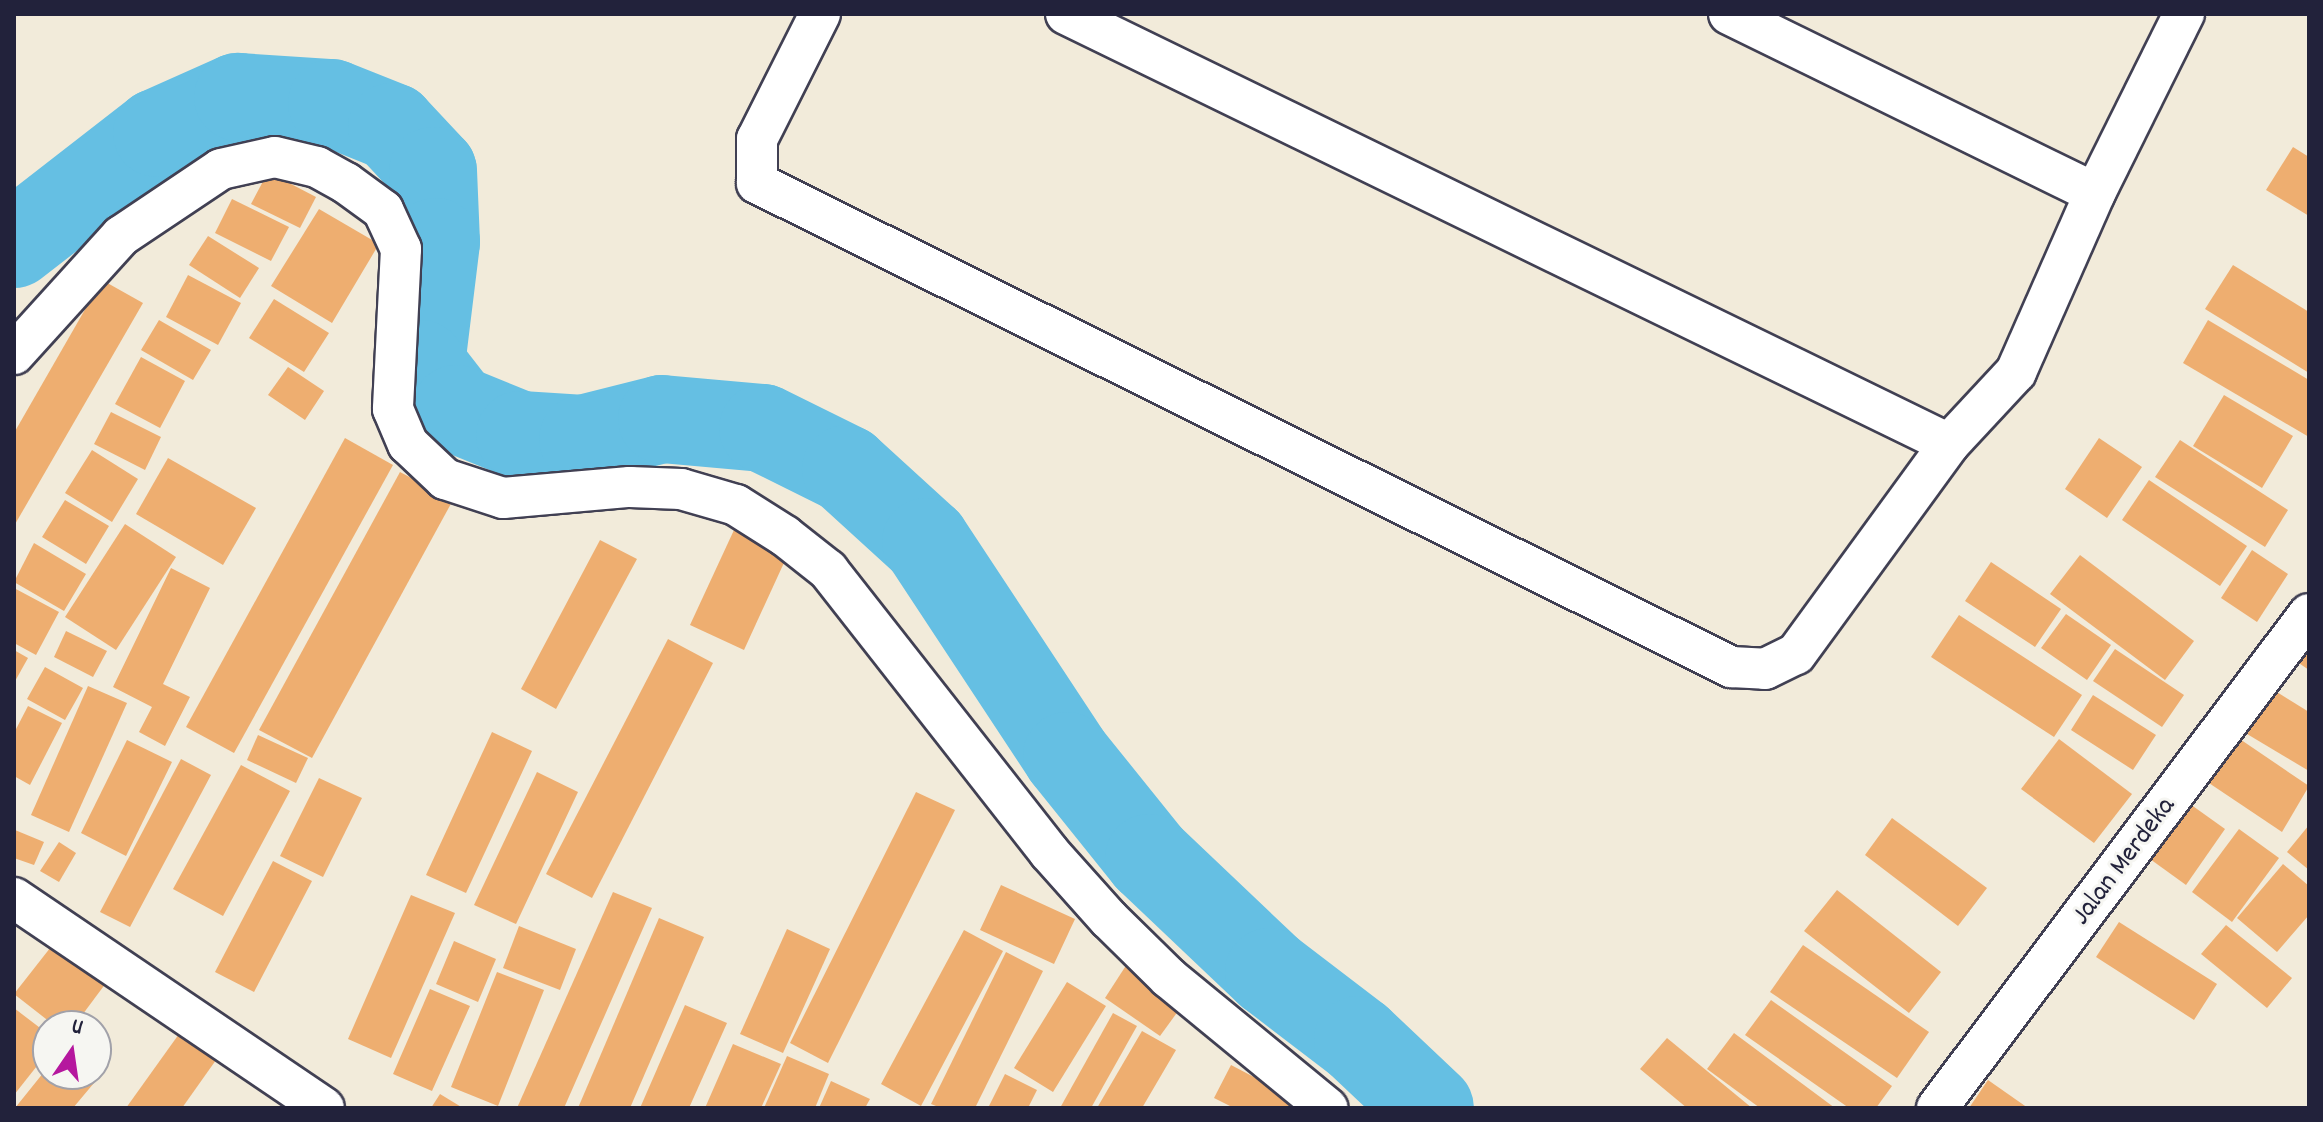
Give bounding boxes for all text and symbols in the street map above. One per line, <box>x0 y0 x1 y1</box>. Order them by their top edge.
street label: Jalan Merdeka <box>2066 791 2184 933</box>
north arrow <box>32 1010 112 1090</box>
text: U <box>68 1012 86 1044</box>

